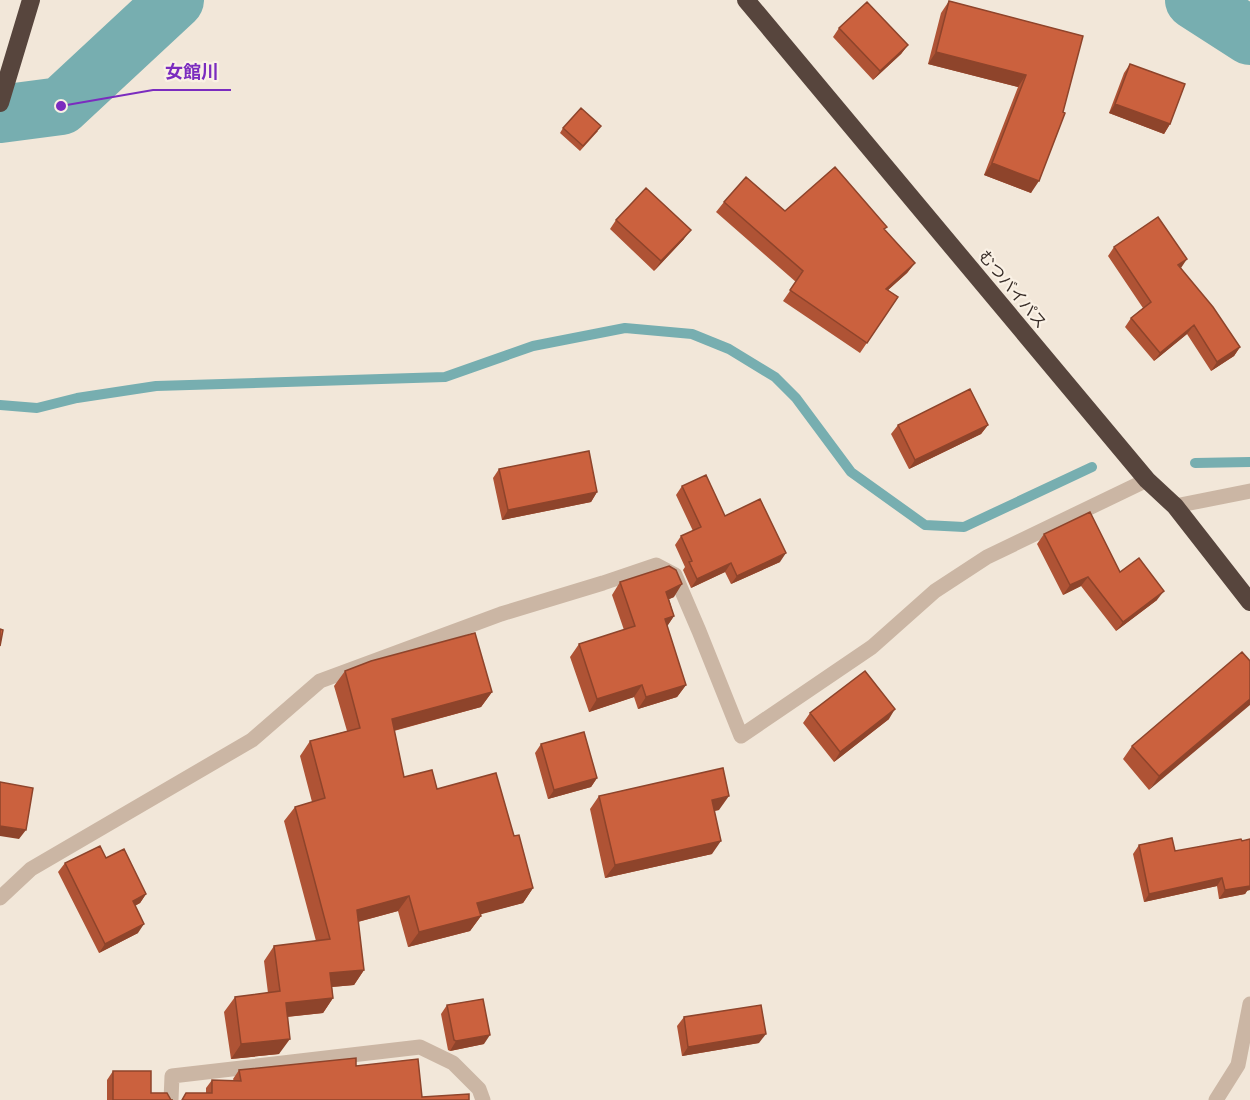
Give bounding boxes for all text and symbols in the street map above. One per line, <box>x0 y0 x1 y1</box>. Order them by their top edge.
callout: 女館川 <box>153 54 231 90</box>
text: 女館川 <box>165 61 219 83</box>
street label: むつバイパス <box>975 247 1051 332</box>

